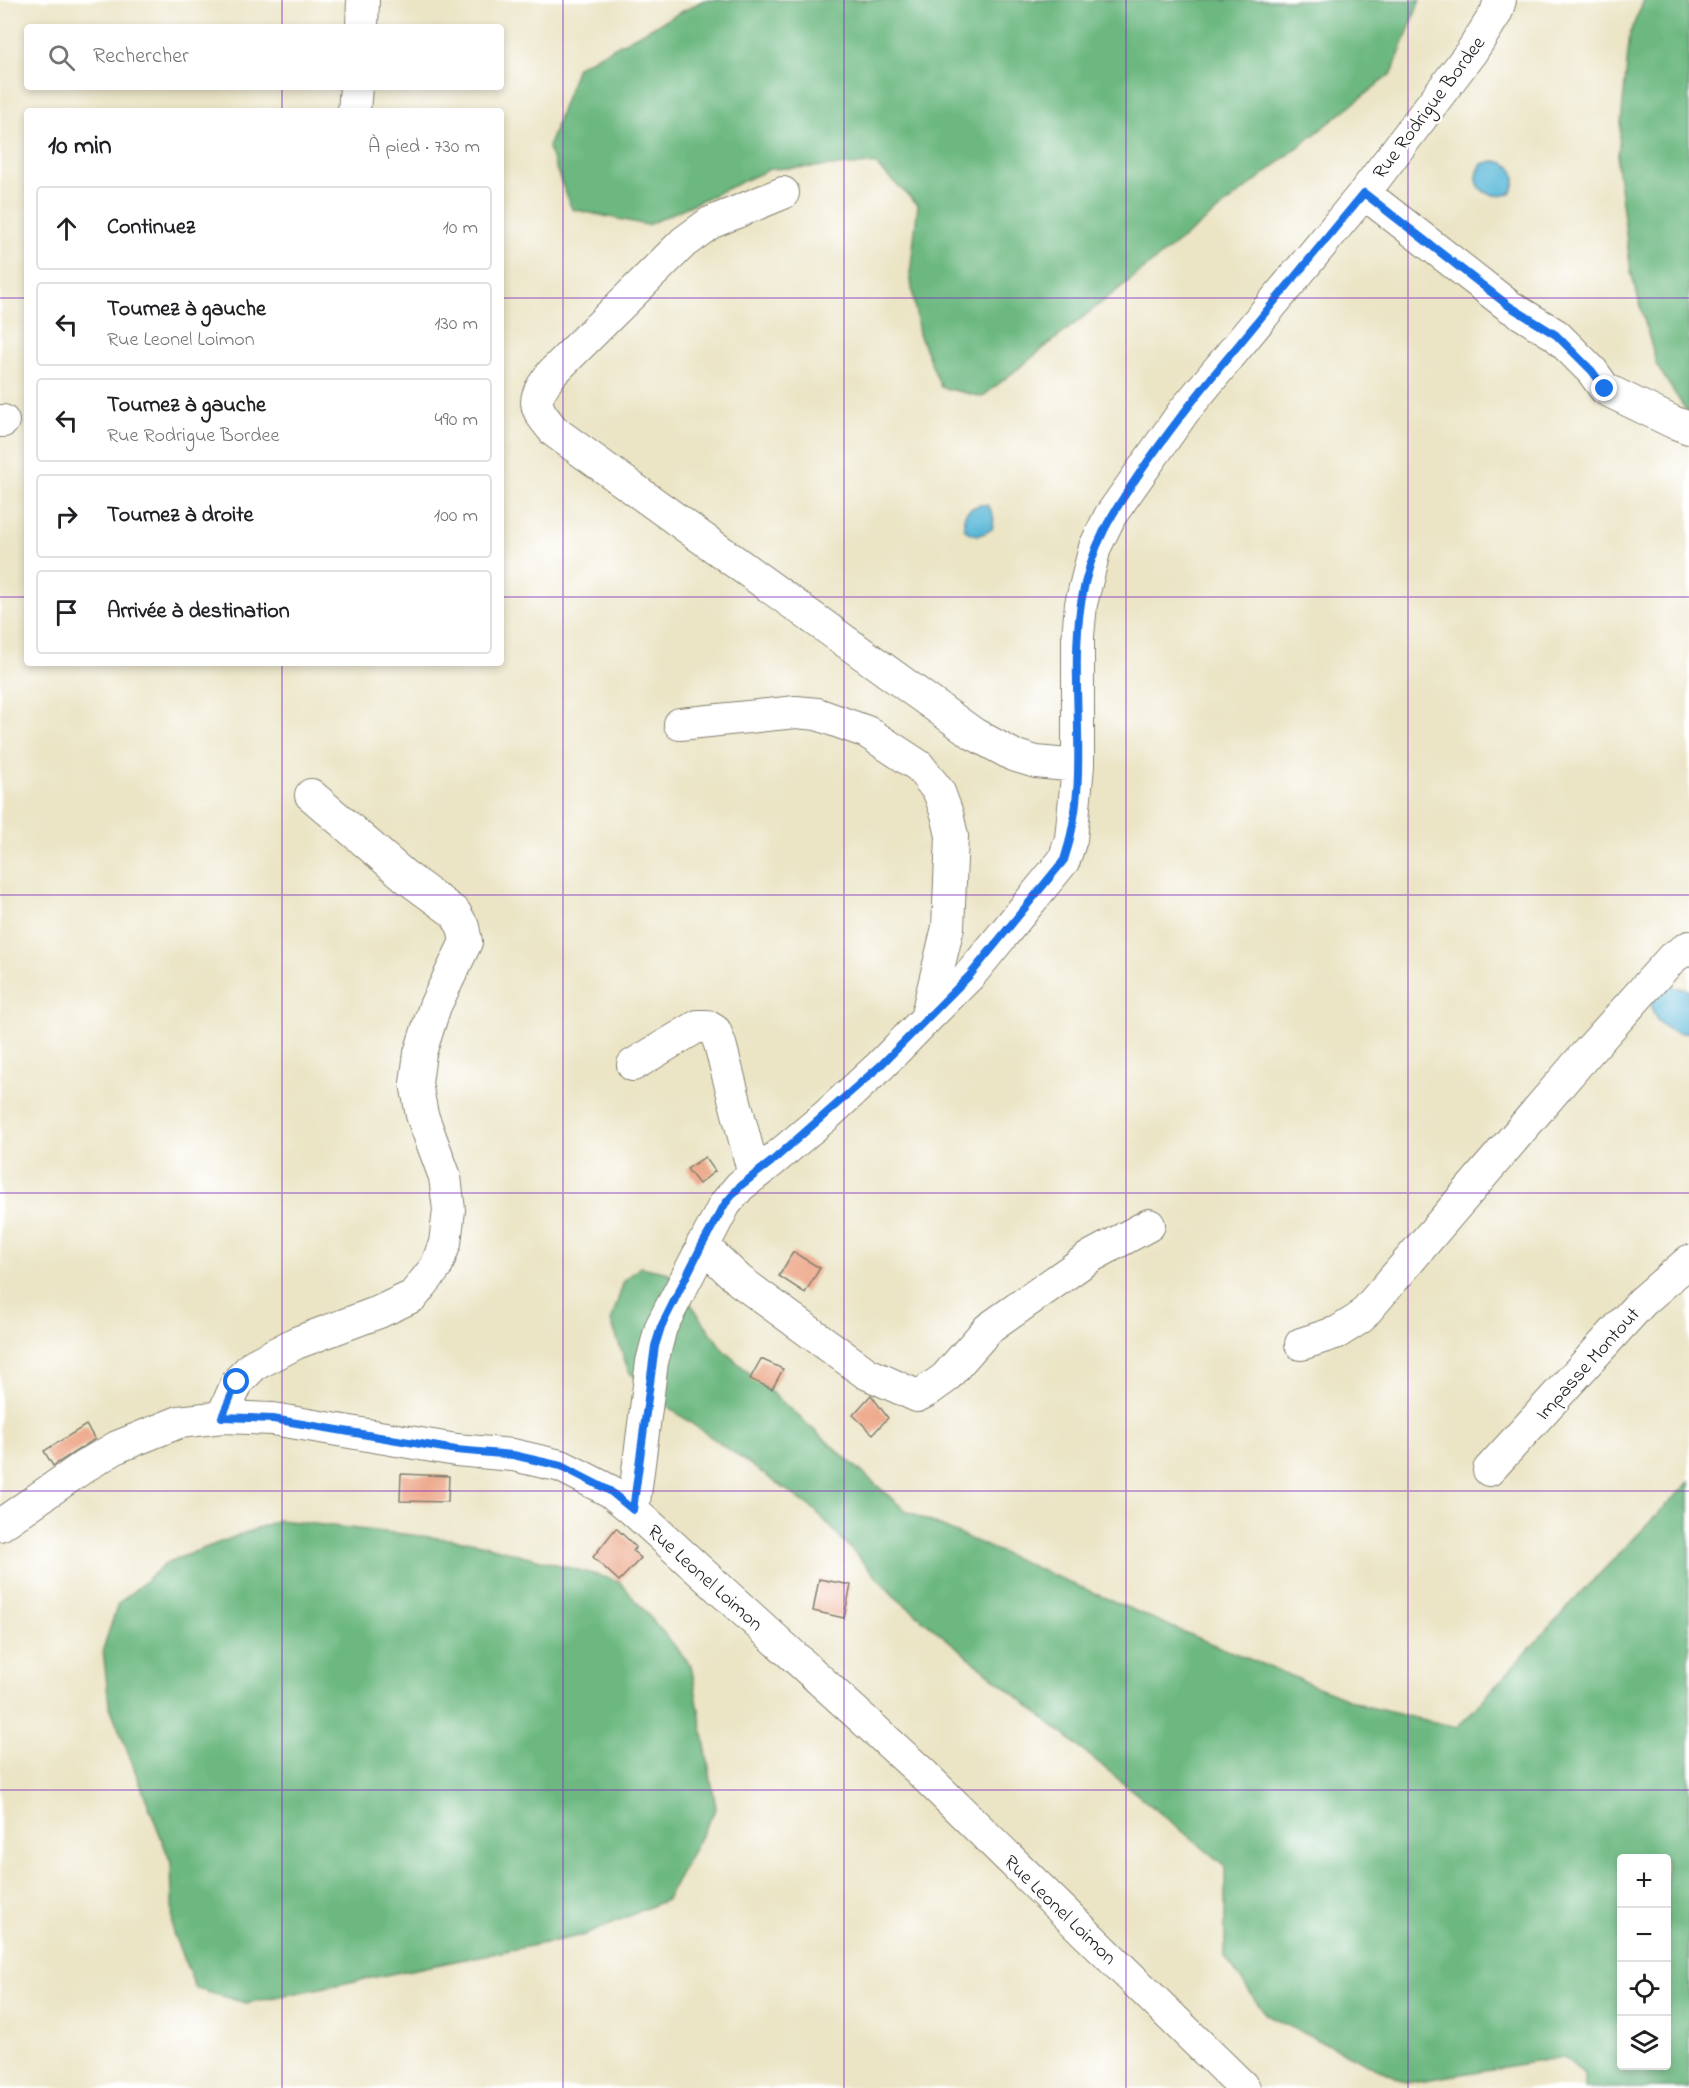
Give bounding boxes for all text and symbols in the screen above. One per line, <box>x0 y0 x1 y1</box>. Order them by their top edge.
search box <box>24 24 504 90</box>
street label: Rue Rodrigue Bordee <box>1367 31 1494 187</box>
icon: search <box>45 41 78 74</box>
text: Rechercher <box>93 41 189 73</box>
text: 10 min <box>48 128 112 166</box>
text: À pied · 730 m <box>368 133 480 162</box>
icon: ahead <box>50 212 83 245</box>
text: Continuez <box>107 212 195 244</box>
text: 10 m <box>442 214 478 243</box>
text: Tournez à gauche <box>107 294 266 326</box>
icon: left <box>50 308 83 341</box>
text: 130 m <box>434 310 478 339</box>
text: Rue Leonel Loimon <box>107 326 255 355</box>
route end <box>1591 375 1617 401</box>
text: Tournez à gauche <box>107 390 266 422</box>
icon: left <box>50 404 83 437</box>
text: 490 m <box>435 406 478 435</box>
text: Rue Rodrigue Bordee <box>107 422 279 451</box>
icon: right <box>50 500 83 533</box>
text: Tournez à droite <box>107 500 253 532</box>
text: 100 m <box>434 502 478 531</box>
icon: arrive <box>50 596 83 629</box>
text: Arrivée à destination <box>107 596 290 628</box>
street label: Impasse Montout <box>1530 1301 1648 1428</box>
route start <box>223 1368 249 1394</box>
street label: Rue Leonel Loimon <box>640 1519 769 1639</box>
street label: Rue Leonel Loimon <box>996 1849 1122 1973</box>
map controls <box>1617 1854 1671 2070</box>
button: + <box>1617 1854 1671 1908</box>
button: − <box>1617 1908 1671 1962</box>
button: locate <box>1617 1962 1671 2016</box>
button: layers <box>1617 2016 1671 2070</box>

